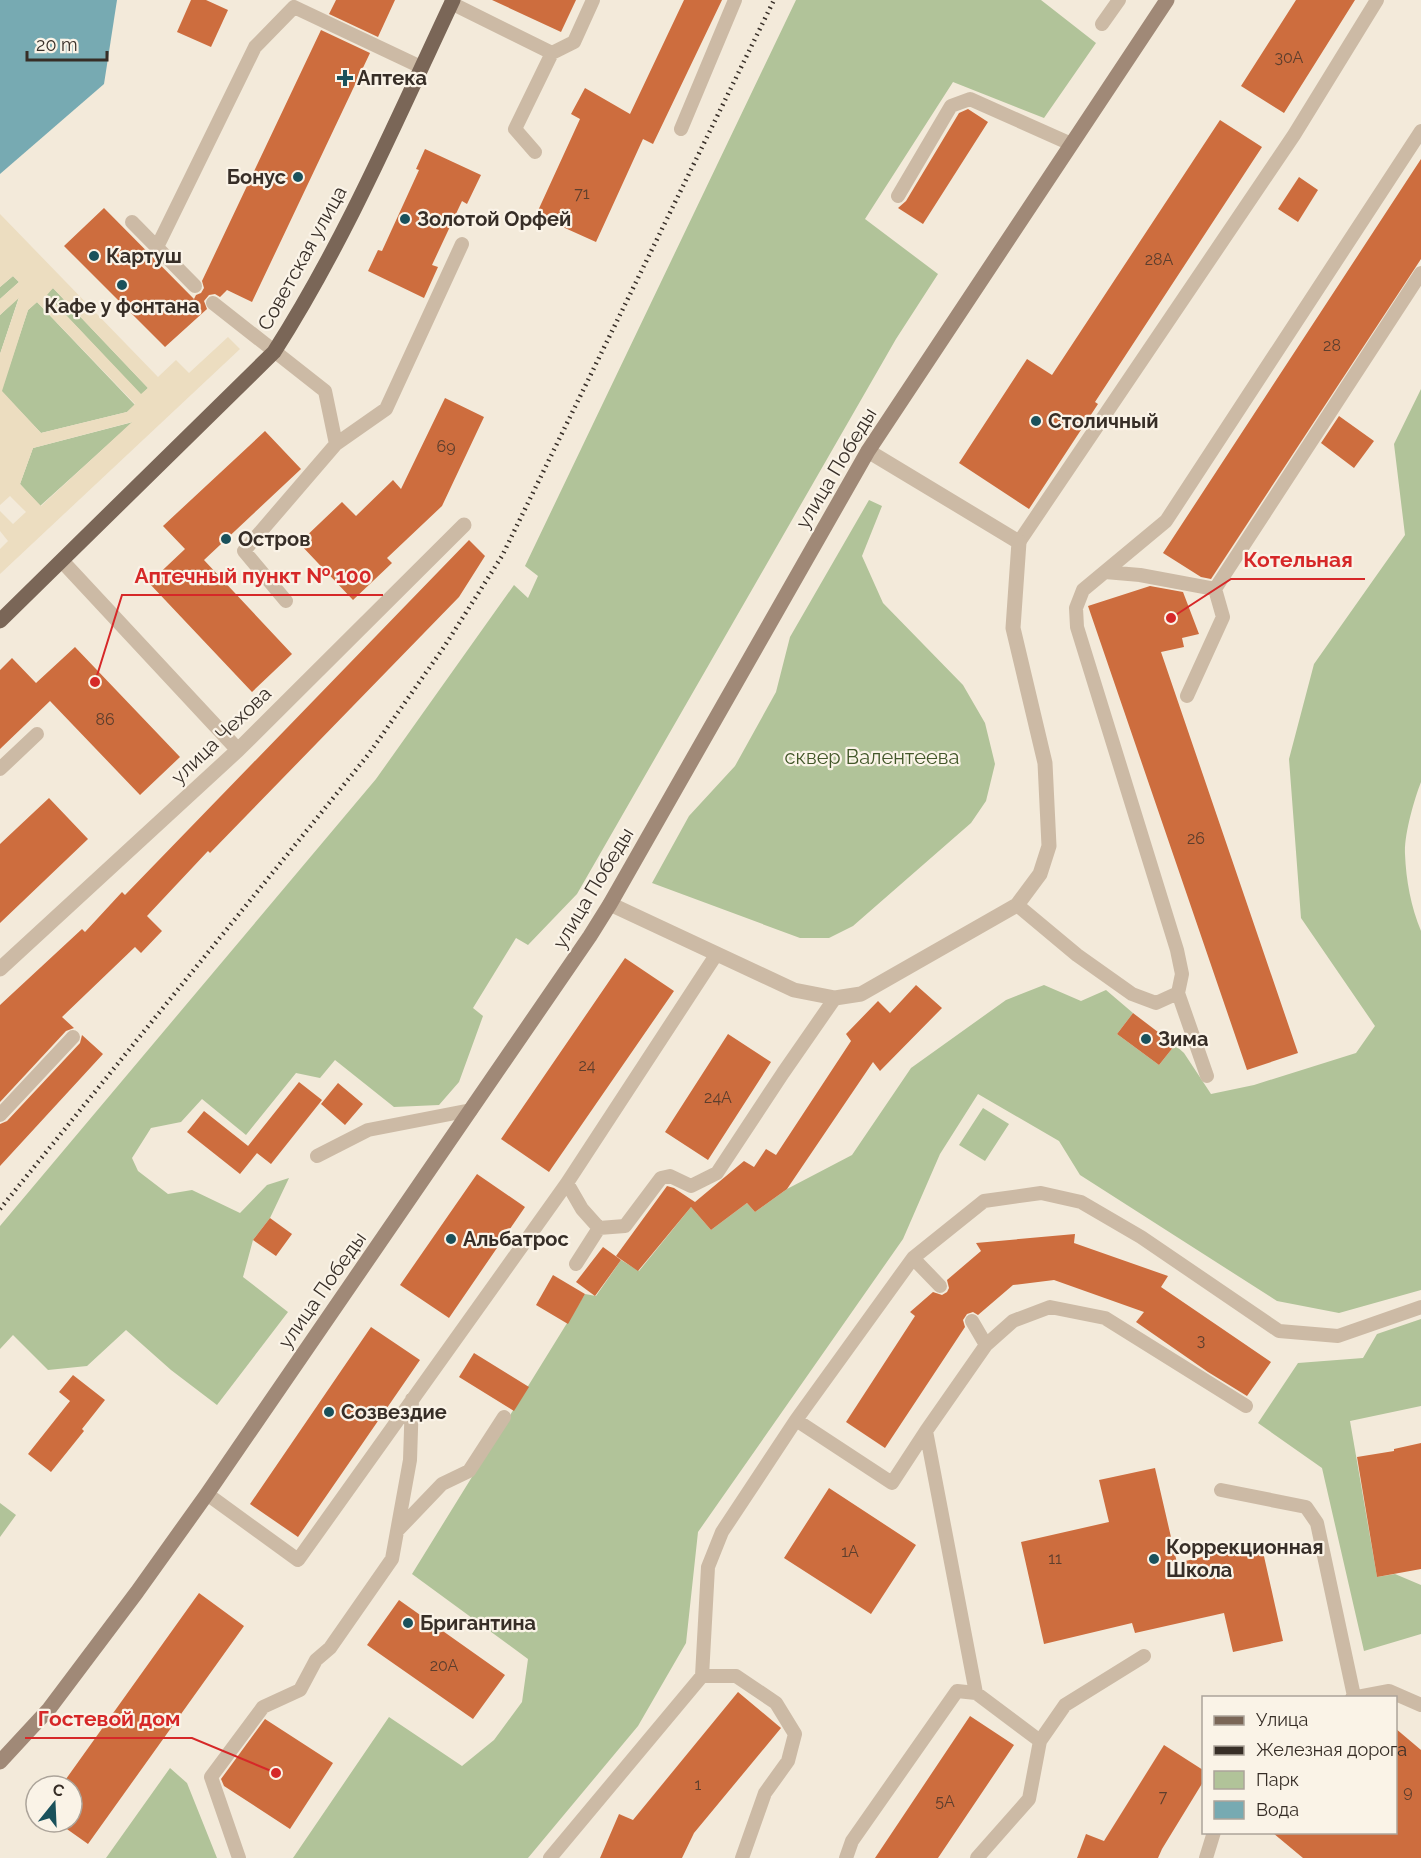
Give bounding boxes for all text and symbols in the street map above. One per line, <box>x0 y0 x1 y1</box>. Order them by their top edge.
scale bar <box>27 24 106 62</box>
text: 20 m <box>36 34 78 55</box>
house number: 30А <box>1275 48 1304 67</box>
place label: Аптека <box>357 66 427 90</box>
marker: Аптека <box>338 71 352 85</box>
place label: Бонус <box>227 165 286 189</box>
marker: Бонус <box>291 170 305 184</box>
street label: Советская улица <box>252 182 352 334</box>
house number: 71 <box>574 184 590 203</box>
place label: Золотой Орфей <box>417 207 571 231</box>
marker: Золотой Орфей <box>398 212 412 226</box>
place label: Картуш <box>106 244 182 268</box>
marker: Картуш <box>87 249 101 263</box>
house number: 28А <box>1145 250 1173 269</box>
marker: Кафе у фонтана <box>115 278 129 292</box>
place label: Кафе у фонтана <box>44 294 200 318</box>
house number: 28 <box>1323 336 1341 355</box>
street label: улица Победы <box>790 403 882 533</box>
place label: Столичный <box>1048 409 1158 433</box>
marker: Столичный <box>1029 414 1043 428</box>
house number: 69 <box>436 437 456 456</box>
place label: Остров <box>238 527 310 551</box>
marker: Остров <box>219 532 233 546</box>
callout: Котельная <box>1231 540 1365 579</box>
text: Котельная <box>1243 547 1353 572</box>
callout: Аптечный пункт № 100 <box>122 556 383 595</box>
text: Аптечный пункт № 100 <box>134 563 372 588</box>
street label: улица Чехова <box>166 681 276 789</box>
house number: 86 <box>95 710 115 729</box>
park label: сквер Валентеева <box>785 745 959 769</box>
street label: улица Победы <box>547 823 639 953</box>
house number: 26 <box>1187 829 1205 848</box>
place label: Зима <box>1158 1027 1208 1051</box>
marker: Зима <box>1139 1032 1153 1046</box>
house number: 24 <box>578 1056 596 1075</box>
house number: 24А <box>704 1088 732 1107</box>
street label: улица Победы <box>273 1227 371 1353</box>
place label: Альбатрос <box>463 1227 569 1251</box>
marker: Альбатрос <box>444 1232 458 1246</box>
house number: 3 <box>1197 1331 1205 1350</box>
place label: Созвездие <box>341 1400 447 1424</box>
marker: Созвездие <box>322 1405 336 1419</box>
place label: Коррекционная Школа <box>1166 1535 1323 1582</box>
house number: 1А <box>841 1542 859 1561</box>
house number: 11 <box>1048 1549 1062 1568</box>
marker: Коррекционная Школа <box>1147 1552 1161 1566</box>
place label: Бригантина <box>420 1611 536 1635</box>
marker: Бригантина <box>401 1616 415 1630</box>
house number: 20А <box>430 1656 459 1675</box>
legend <box>1202 1696 1397 1834</box>
callout: Гостевой дом <box>25 1699 192 1738</box>
text: Гостевой дом <box>38 1706 180 1731</box>
text: Улица <box>1256 1709 1308 1730</box>
text: Железная дорога <box>1256 1739 1407 1760</box>
text: Парк <box>1256 1769 1299 1790</box>
north arrow <box>24 1774 84 1834</box>
house number: 1 <box>695 1775 702 1794</box>
text: С <box>50 1779 67 1801</box>
house number: 9 <box>1403 1782 1413 1801</box>
house number: 7 <box>1159 1787 1168 1806</box>
house number: 5А <box>935 1792 955 1811</box>
text: Вода <box>1256 1799 1299 1820</box>

